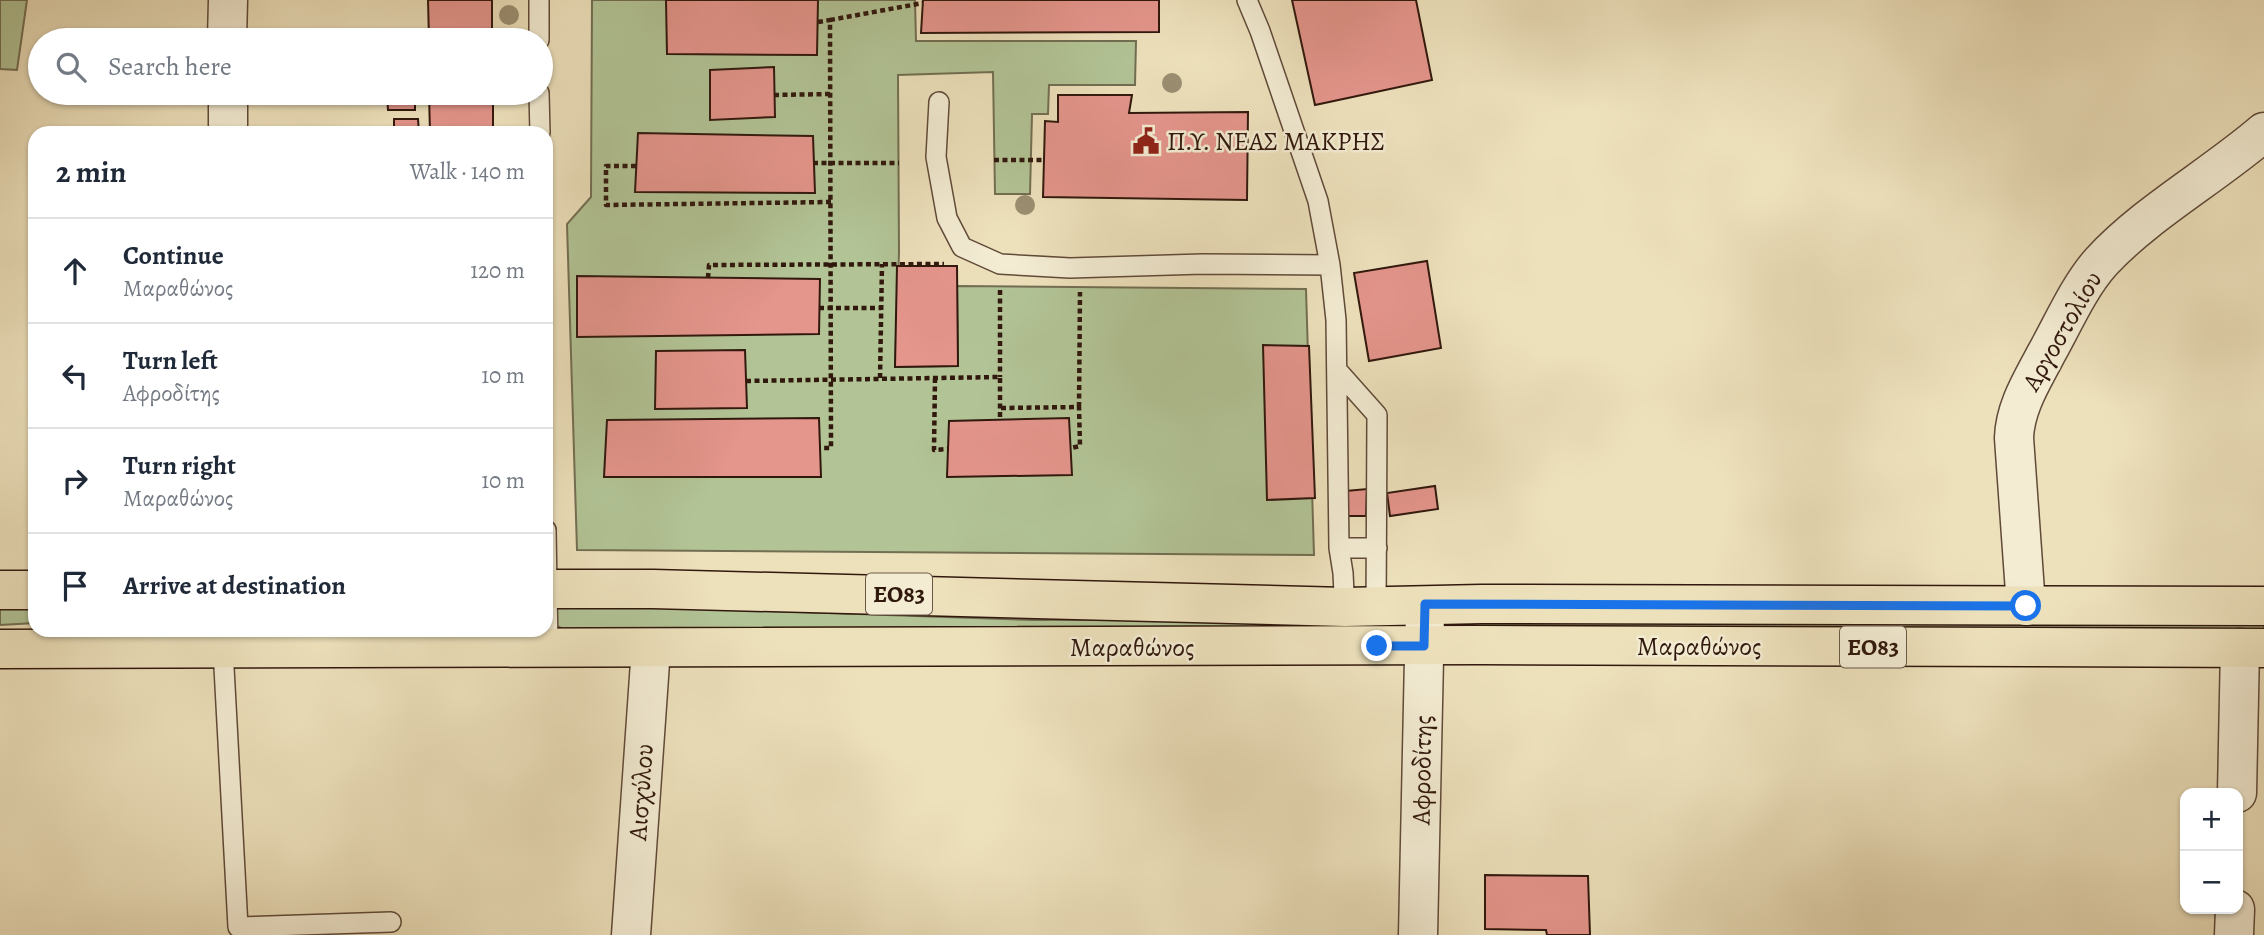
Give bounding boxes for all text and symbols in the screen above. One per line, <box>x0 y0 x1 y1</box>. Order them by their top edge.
search box <box>28 28 553 105</box>
icon: search <box>52 48 90 86</box>
text: Search here <box>108 49 232 84</box>
place label: Π.Υ. ΝΕΑΣ ΜΑΚΡΗΣ <box>1167 124 1385 159</box>
public building icon: Π.Υ. ΝΕΑΣ ΜΑΚΡΗΣ <box>1131 126 1161 156</box>
text: 2 min <box>56 152 126 192</box>
text: Walk · 140 m <box>410 156 525 187</box>
text: Continue <box>123 238 224 273</box>
icon: ahead <box>56 252 94 290</box>
text: 120 m <box>470 255 525 286</box>
street label: Αργοστολίου <box>2013 265 2110 398</box>
text: Μαραθώνος <box>123 273 233 304</box>
text: Turn left <box>123 343 218 378</box>
icon: left <box>56 357 94 395</box>
text: 10 m <box>481 360 525 391</box>
text: Αφροδίτης <box>123 378 220 409</box>
text: Turn right <box>123 448 236 483</box>
icon: right <box>56 462 94 500</box>
text: 10 m <box>481 465 525 496</box>
text: Μαραθώνος <box>123 483 233 514</box>
icon: arrive <box>56 567 94 605</box>
text: Arrive at destination <box>123 568 346 603</box>
road number: ΕΟ83 <box>866 574 932 614</box>
route start <box>2010 590 2041 621</box>
road number: ΕΟ83 <box>1840 626 1906 668</box>
street label: Μαραθώνος <box>1637 629 1761 664</box>
street label: Μαραθώνος <box>1070 630 1194 665</box>
route end <box>1361 630 1392 661</box>
street label: Αφροδίτης <box>1404 715 1440 826</box>
street label: Αισχύλου <box>620 742 662 843</box>
map controls <box>2180 788 2243 914</box>
button: + <box>2180 788 2243 851</box>
button: − <box>2180 851 2243 914</box>

